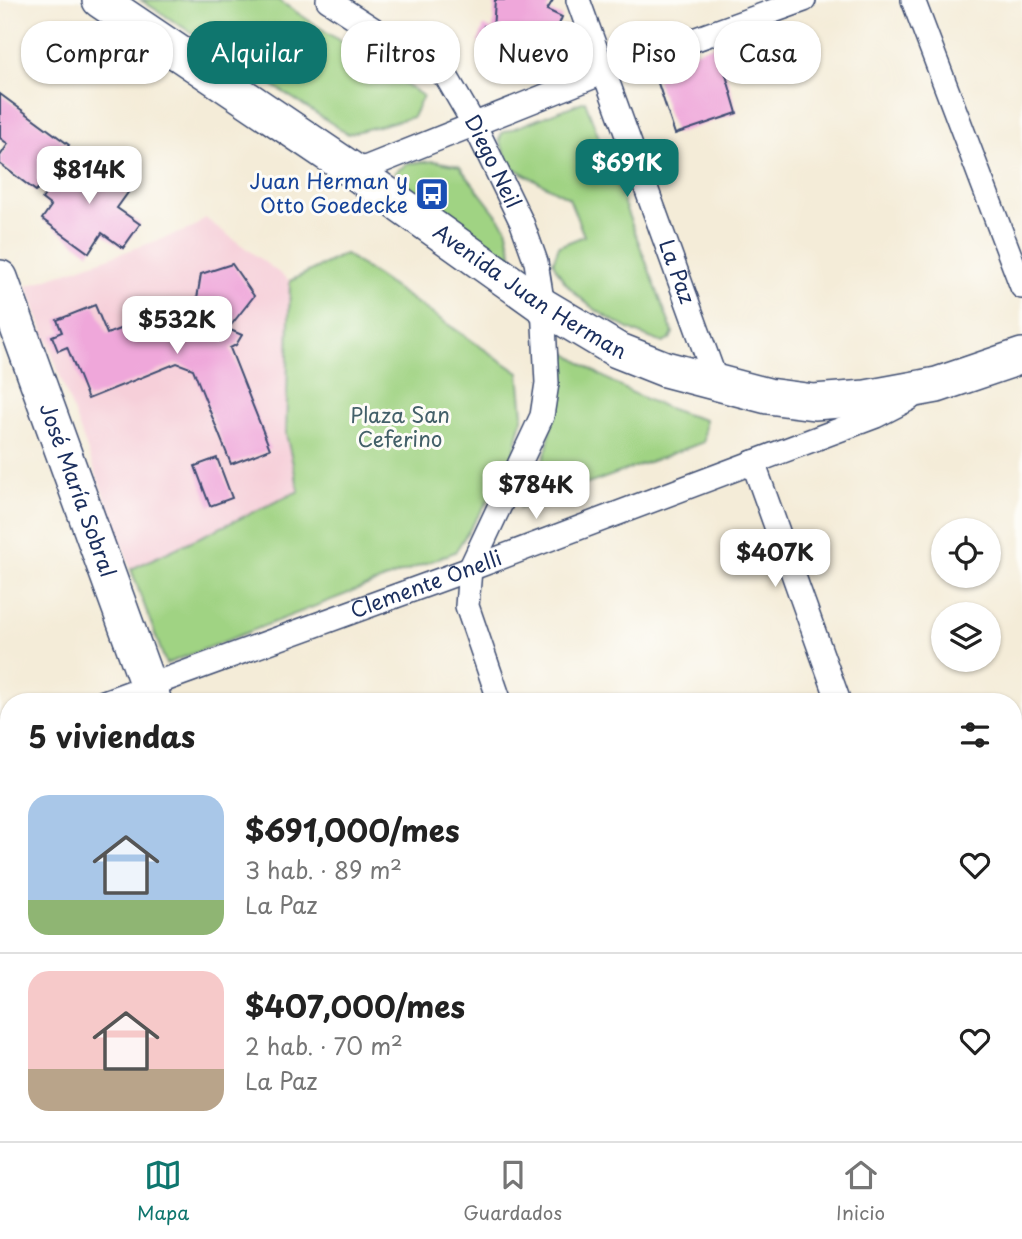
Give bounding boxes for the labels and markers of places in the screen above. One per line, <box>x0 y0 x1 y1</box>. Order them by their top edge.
pin: $691K <box>578 140 676 199</box>
pin: $814K <box>40 146 138 206</box>
place label: Juan Herman y Otto Goedecke <box>249 164 408 220</box>
bus stop icon: Juan Herman y Otto Goedecke <box>413 175 451 213</box>
pin: $532K <box>128 296 226 356</box>
pin: $784K <box>487 462 585 521</box>
pin: $407K <box>726 530 824 589</box>

